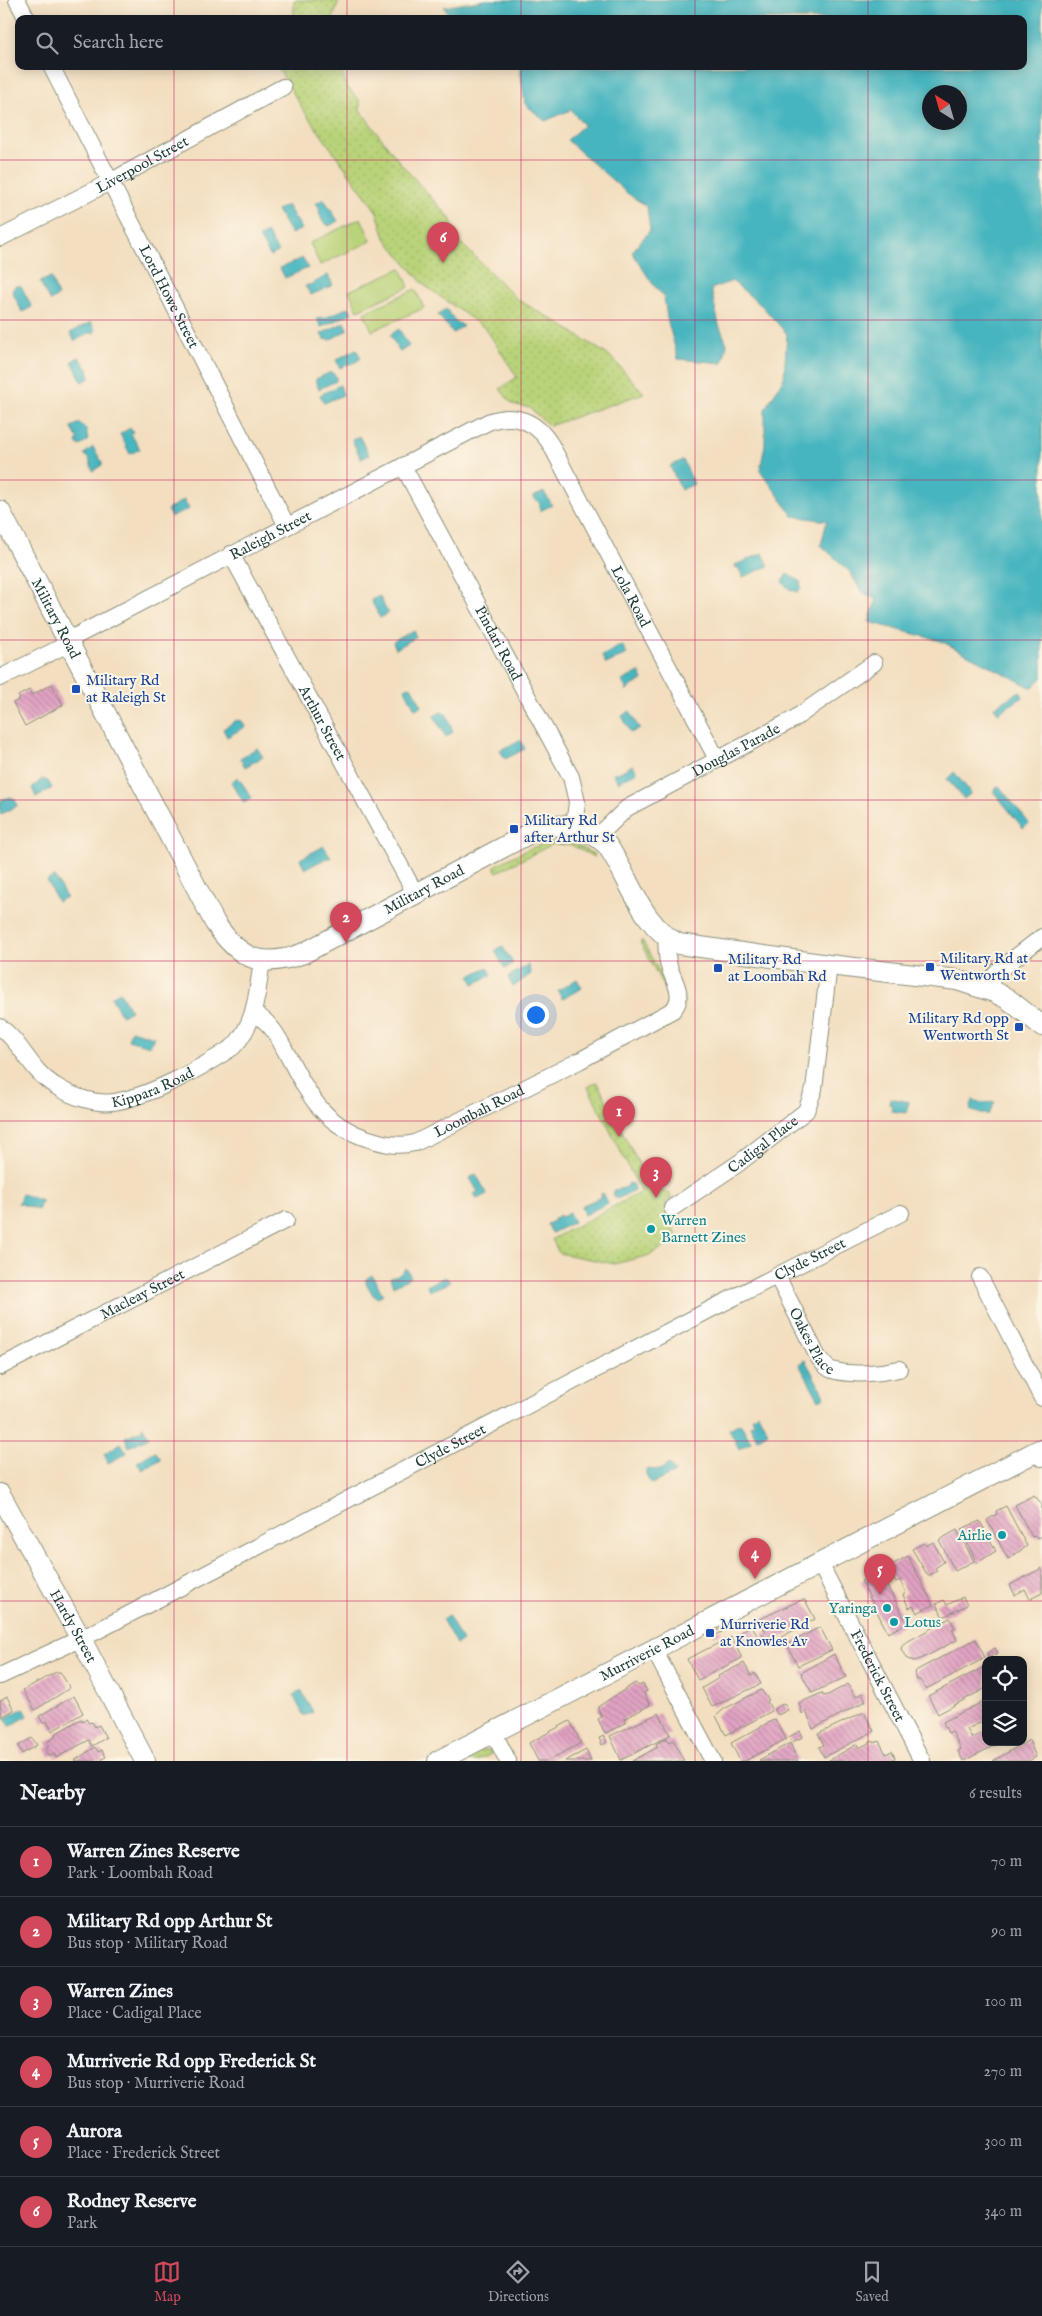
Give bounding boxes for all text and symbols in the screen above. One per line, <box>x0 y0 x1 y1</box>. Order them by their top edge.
search box <box>15 15 1027 70</box>
icon: search <box>33 29 61 57</box>
text: Search here <box>73 31 164 55</box>
north arrow <box>922 85 967 130</box>
street label: Liverpool Street <box>93 132 192 198</box>
pin: 6 <box>427 222 459 263</box>
street label: Lord Howe Street <box>134 242 203 352</box>
street label: Raleigh Street <box>226 506 315 565</box>
street label: Lola Road <box>606 562 655 631</box>
street label: Military Road <box>27 575 85 663</box>
street label: Pindari Road <box>470 603 526 685</box>
place label: Military Rd at Raleigh St <box>86 671 166 707</box>
street label: Arthur Street <box>294 681 350 764</box>
marker: Military Rd at Raleigh St <box>70 683 82 695</box>
street label: Douglas Parade <box>689 719 783 782</box>
place label: Military Rd after Arthur St <box>524 811 615 847</box>
marker: Military Rd after Arthur St <box>508 823 520 835</box>
street label: Military Road <box>381 860 468 919</box>
pin: 2 <box>330 902 362 943</box>
place label: Military Rd at Wentworth St <box>940 949 1028 985</box>
place label: Military Rd at Loombah Rd <box>728 950 828 986</box>
marker: Military Rd at Wentworth St <box>924 961 936 973</box>
marker: Military Rd at Loombah Rd <box>712 962 724 974</box>
your location <box>523 1002 549 1028</box>
place label: Military Rd opp Wentworth St <box>908 1009 1009 1045</box>
marker: Military Rd opp Wentworth St <box>1013 1021 1025 1033</box>
street label: Kippara Road <box>110 1063 198 1112</box>
street label: Loombah Road <box>431 1081 528 1142</box>
pin: 1 <box>603 1096 635 1137</box>
street label: Cadigal Place <box>724 1112 802 1178</box>
pin: 3 <box>640 1157 672 1198</box>
place label: Warren Barnett Zines <box>661 1211 746 1247</box>
marker: Warren Barnett Zines <box>645 1223 657 1235</box>
street label: Clyde Street <box>771 1234 849 1285</box>
street label: Macleay Street <box>97 1265 188 1324</box>
street label: Oakes Place <box>785 1305 837 1380</box>
street label: Clyde Street <box>412 1420 489 1472</box>
place label: Airlie <box>956 1526 992 1545</box>
marker: Airlie <box>996 1529 1008 1541</box>
pin: 4 <box>739 1538 771 1579</box>
pin: 5 <box>864 1554 896 1595</box>
street label: Hardy Street <box>45 1586 101 1666</box>
place label: Yaringa <box>829 1599 878 1618</box>
marker: Yaringa <box>881 1602 893 1614</box>
place label: Lotus <box>904 1613 941 1632</box>
place label: Murriverie Rd at Knowles Av <box>720 1615 810 1651</box>
marker: Lotus <box>888 1616 900 1628</box>
street label: Murriverie Road <box>597 1621 698 1686</box>
marker: Murriverie Rd at Knowles Av <box>704 1627 716 1639</box>
street label: Frederick Street <box>846 1627 909 1725</box>
map controls <box>982 1656 1027 1746</box>
button: locate <box>982 1656 1027 1701</box>
button: layers <box>982 1701 1027 1746</box>
text: Nearby <box>20 1780 85 1807</box>
text: 6 results <box>969 1784 1022 1804</box>
text: Warren Zines Reserve <box>67 1840 240 1864</box>
text: 1 <box>33 1852 39 1872</box>
text: 70 m <box>991 1852 1022 1872</box>
text: Park · Loombah Road <box>67 1864 213 1884</box>
text: Military Rd opp Arthur St <box>67 1910 273 1934</box>
text: 2 <box>32 1922 40 1942</box>
text: 90 m <box>991 1922 1022 1942</box>
text: Bus stop · Military Road <box>67 1934 228 1954</box>
text: Warren Zines <box>67 1980 173 2004</box>
text: 3 <box>33 1992 39 2012</box>
text: 100 m <box>985 1992 1022 2012</box>
text: Place · Cadigal Place <box>67 2004 202 2024</box>
text: Murriverie Rd opp Frederick St <box>67 2050 316 2074</box>
text: 4 <box>32 2062 40 2082</box>
text: 270 m <box>983 2062 1022 2082</box>
text: Bus stop · Murriverie Road <box>67 2074 244 2094</box>
text: Aurora <box>67 2120 122 2144</box>
text: 5 <box>33 2132 39 2152</box>
text: 300 m <box>984 2132 1022 2152</box>
text: Place · Frederick Street <box>67 2144 220 2164</box>
text: Rodney Reserve <box>67 2190 197 2214</box>
text: 6 <box>33 2202 39 2222</box>
text: 340 m <box>984 2202 1022 2222</box>
text: Park <box>67 2214 97 2234</box>
tab: Map <box>153 2258 181 2306</box>
tab: Directions <box>488 2258 549 2306</box>
tab: Saved <box>856 2258 889 2306</box>

